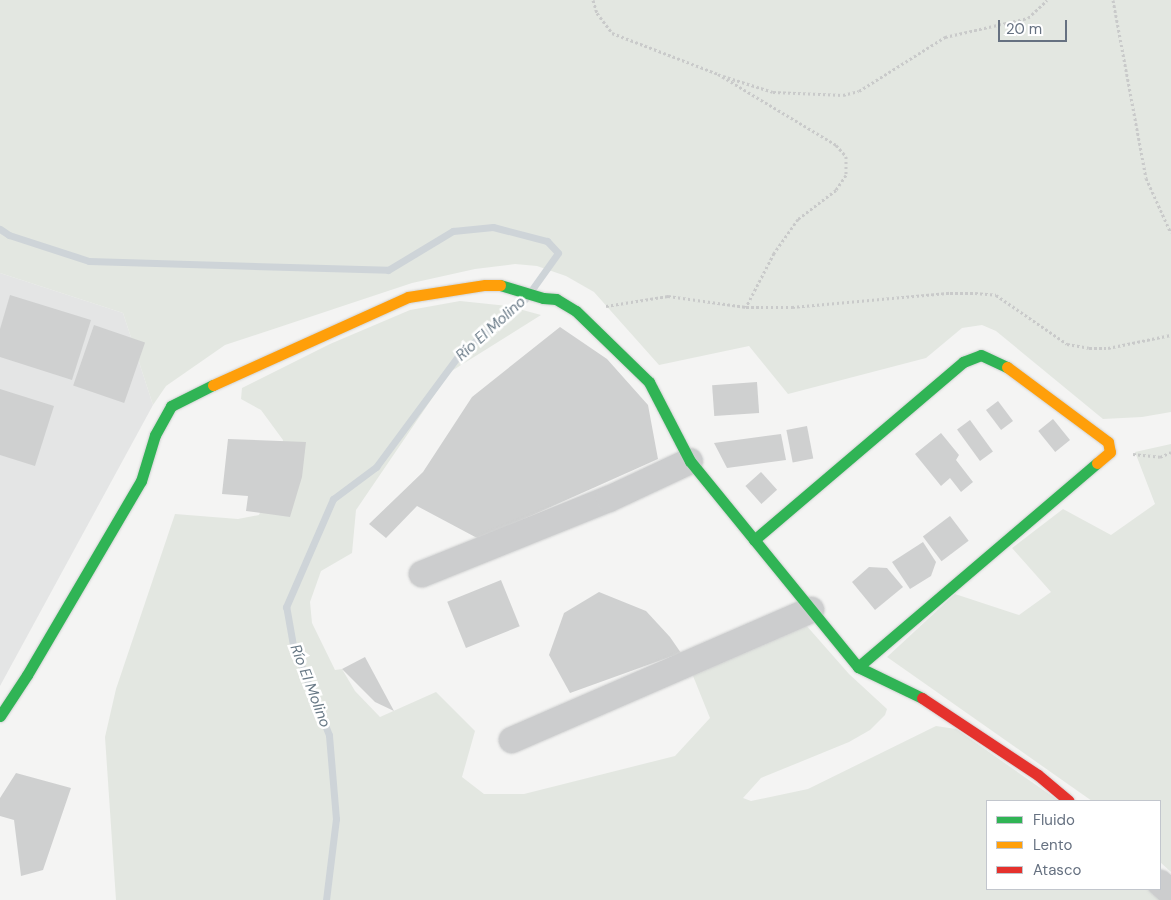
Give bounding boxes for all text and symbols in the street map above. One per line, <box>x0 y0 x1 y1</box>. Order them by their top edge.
scale bar <box>1001 10 1070 42</box>
text: 20 m <box>1006 19 1042 39</box>
water label: Río El Molino <box>453 293 529 365</box>
water label: Río El Molino <box>286 642 334 730</box>
legend <box>986 800 1161 890</box>
text: Fluido <box>1033 810 1075 830</box>
text: Lento <box>1033 835 1072 855</box>
text: Atasco <box>1033 860 1081 880</box>

